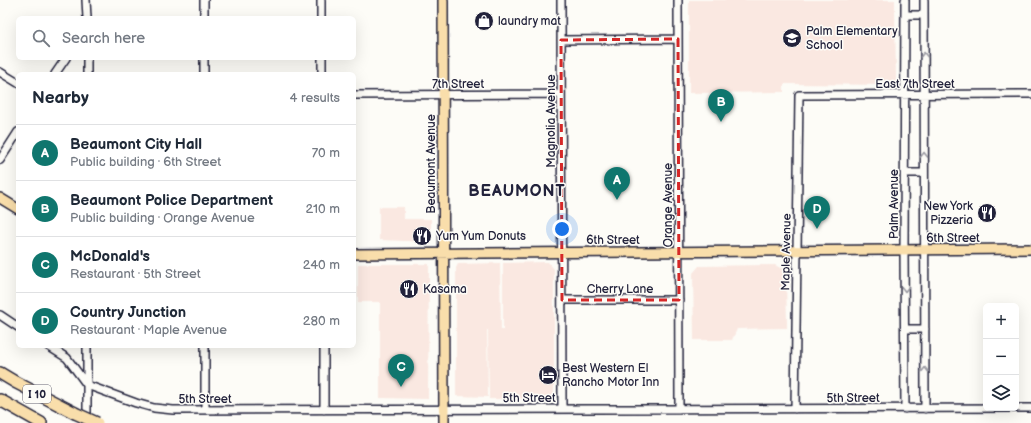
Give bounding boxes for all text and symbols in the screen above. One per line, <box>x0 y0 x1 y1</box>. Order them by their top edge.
shop icon: laundry mat <box>473 10 495 32</box>
place label: laundry mat <box>498 14 561 29</box>
search box <box>16 16 356 60</box>
place label: Palm Elementary School <box>806 24 898 53</box>
icon: search <box>30 27 52 49</box>
school or university icon: Palm Elementary School <box>781 27 803 49</box>
text: Search here <box>62 29 145 48</box>
one-way arrow <box>920 52 928 58</box>
street label: Magnolia Avenue <box>544 74 559 168</box>
street label: 7th Street <box>432 77 484 92</box>
street label: East 7th Street <box>875 77 955 92</box>
text: Nearby <box>32 88 89 108</box>
pin: B <box>708 89 734 122</box>
text: 4 results <box>290 90 340 106</box>
street label: Beaumont Avenue <box>424 114 439 214</box>
text: Beaumont City Hall <box>70 135 202 154</box>
text: A <box>41 145 49 161</box>
text: 70 m <box>312 145 340 161</box>
one-way arrow <box>920 152 928 158</box>
text: Public building · 6th Street <box>70 154 221 170</box>
street label: Orange Avenue <box>661 163 676 247</box>
pin: A <box>604 167 630 200</box>
street label: Palm Avenue <box>887 169 902 239</box>
district label: BEAUMONT <box>468 182 566 201</box>
text: Beaumont Police Department <box>70 191 273 210</box>
pin: D <box>804 196 830 229</box>
place label: New York Pizzeria <box>923 199 973 228</box>
text: B <box>40 201 50 217</box>
text: 210 m <box>306 201 340 217</box>
restaurant icon: New York Pizzeria <box>976 202 998 224</box>
text: Public building · Orange Avenue <box>70 210 255 226</box>
street label: Maple Avenue <box>778 213 795 291</box>
your location <box>552 219 572 239</box>
restaurant icon: Yum Yum Donuts <box>411 225 433 247</box>
place label: Yum Yum Donuts <box>435 229 526 244</box>
street label: 6th Street <box>926 231 980 246</box>
street label: 6th Street <box>586 233 640 248</box>
text: McDonald's <box>70 247 150 266</box>
text: C <box>40 257 50 273</box>
text: 240 m <box>303 257 340 273</box>
text: Restaurant · 5th Street <box>70 266 201 282</box>
restaurant icon: Kasama <box>398 278 420 300</box>
place label: Kasama <box>423 282 467 297</box>
street label: Cherry Lane <box>587 282 653 297</box>
one-way arrow <box>901 286 909 292</box>
text: Country Junction <box>70 303 186 322</box>
map controls <box>983 303 1019 411</box>
button: + <box>983 303 1019 339</box>
text: D <box>40 313 50 329</box>
text: 280 m <box>303 313 340 329</box>
text: Restaurant · Maple Avenue <box>70 322 227 338</box>
button: − <box>983 339 1019 375</box>
pin: C <box>388 354 414 387</box>
place label: Best Western El Rancho Motor Inn <box>562 361 659 390</box>
hotel icon: Best Western El Rancho Motor Inn <box>537 364 559 386</box>
one-way arrow <box>921 367 929 373</box>
button: layers <box>983 375 1019 411</box>
road number: I 10 <box>23 385 51 403</box>
street label: 5th Street <box>502 391 556 406</box>
street label: 5th Street <box>826 391 880 406</box>
street label: 5th Street <box>178 392 232 407</box>

